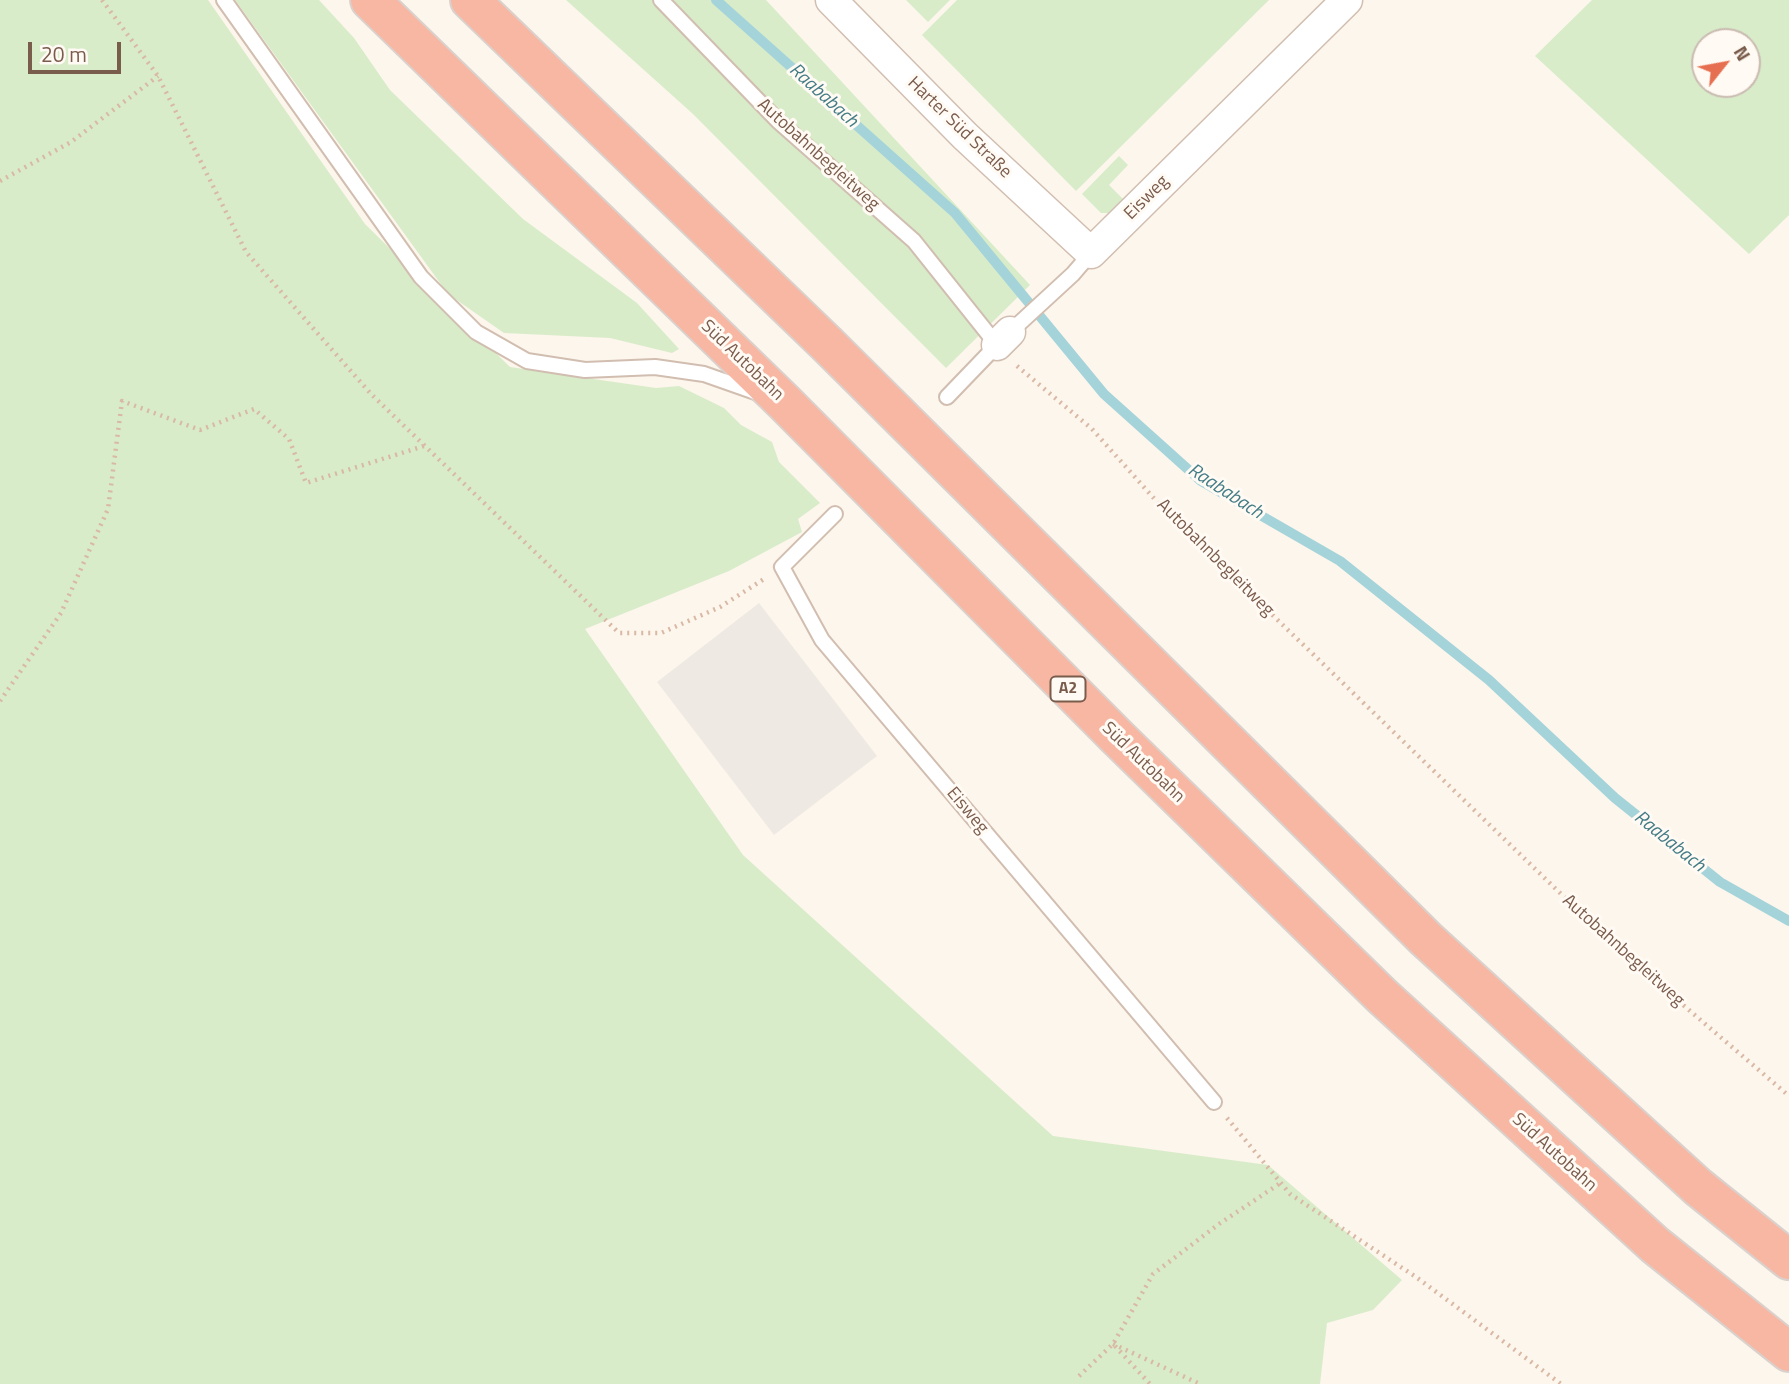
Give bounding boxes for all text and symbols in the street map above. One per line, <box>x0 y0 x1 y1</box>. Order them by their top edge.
scale bar <box>32 28 124 72</box>
north arrow <box>1691 28 1761 98</box>
text: 20 m <box>41 38 87 70</box>
text: N <box>1727 40 1759 66</box>
water label: Raababach <box>784 59 862 133</box>
street label: Harter Süd Straße <box>902 73 1016 183</box>
street label: Autobahnbegleitweg <box>752 94 884 216</box>
street label: Eisweg <box>1120 171 1174 225</box>
street label: Süd Autobahn <box>696 316 788 406</box>
water label: Raababach <box>1183 459 1267 525</box>
street label: Autobahnbegleitweg <box>1152 495 1278 621</box>
road number: A2 <box>1050 676 1086 702</box>
street label: Süd Autobahn <box>1097 718 1189 808</box>
street label: Eisweg <box>941 783 993 839</box>
water label: Raababach <box>1629 806 1709 878</box>
street label: Autobahnbegleitweg <box>1557 890 1689 1012</box>
street label: Süd Autobahn <box>1507 1109 1601 1197</box>

